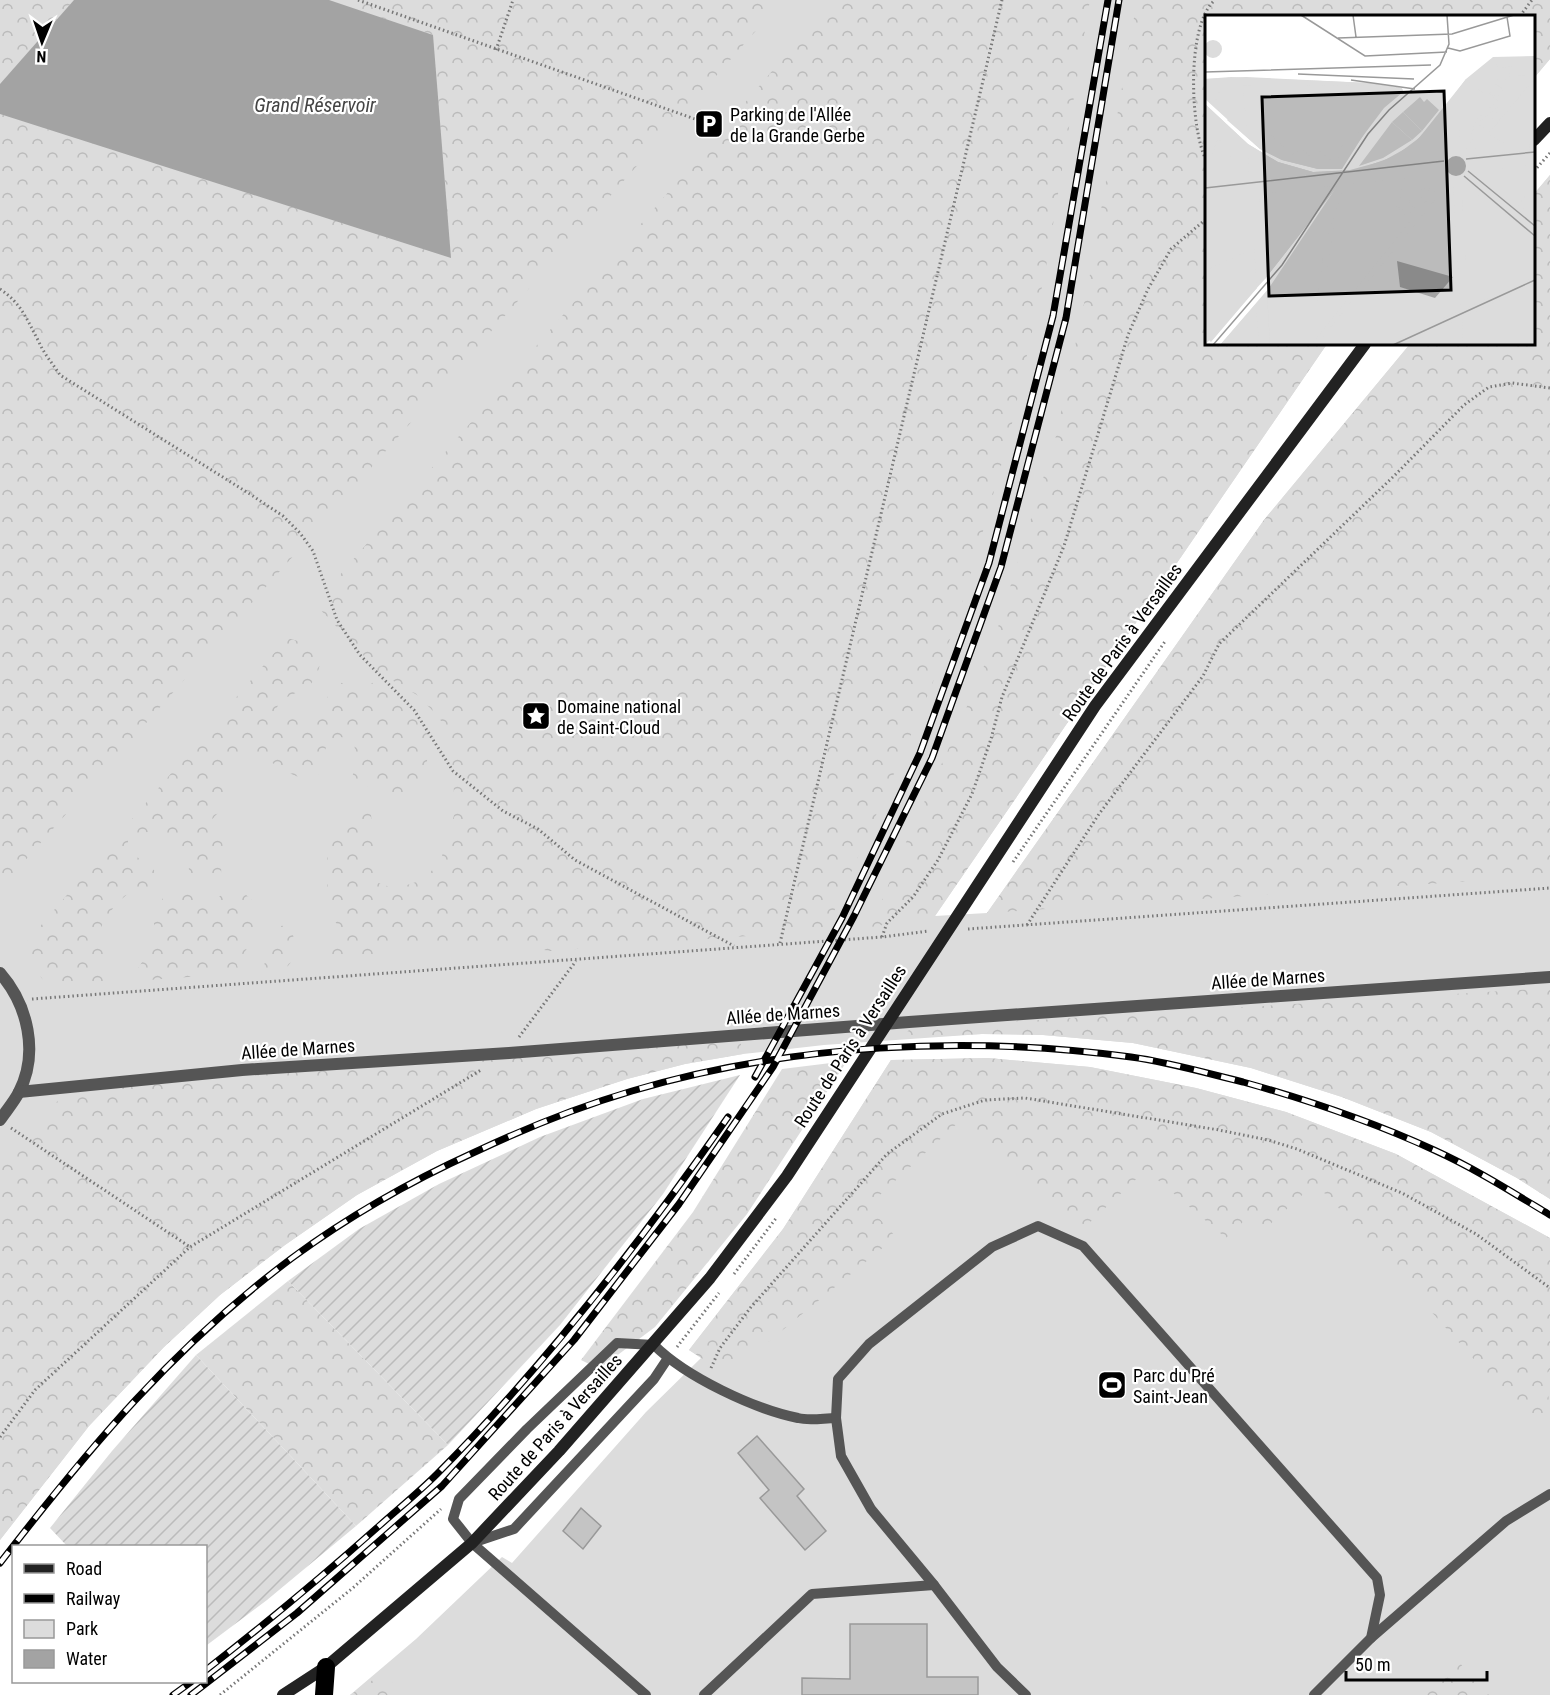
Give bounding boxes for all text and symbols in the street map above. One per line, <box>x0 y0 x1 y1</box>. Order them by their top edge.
north arrow <box>12 12 72 72</box>
inset map <box>1205 15 1535 345</box>
text: N <box>36 47 47 66</box>
water label: Grand Réservoir <box>254 93 377 117</box>
place label: Parking de l'Allée de la Grande Gerbe <box>730 104 865 146</box>
parking icon: Parking de l'Allée de la Grande Gerbe <box>693 108 725 140</box>
street label: Route de Paris à Versailles <box>1058 559 1186 725</box>
place label: Domaine national de Saint-Cloud <box>557 696 681 738</box>
place icon: Domaine national de Saint-Cloud <box>520 700 552 732</box>
street label: Route de Paris à Versailles <box>790 961 910 1131</box>
street label: Allée de Marnes <box>1210 965 1326 993</box>
street label: Allée de Marnes <box>725 1000 841 1028</box>
street label: Allée de Marnes <box>240 1035 356 1063</box>
street label: Route de Paris à Versailles <box>484 1350 626 1504</box>
place label: Parc du Pré Saint-Jean <box>1133 1365 1215 1407</box>
sports icon: Parc du Pré Saint-Jean <box>1096 1369 1128 1401</box>
legend <box>12 1545 207 1683</box>
text: Road <box>66 1558 102 1579</box>
text: Railway <box>66 1588 121 1609</box>
text: Park <box>66 1618 98 1639</box>
scale bar <box>1346 1644 1487 1682</box>
text: Water <box>66 1648 108 1669</box>
text: 50 m <box>1355 1654 1390 1675</box>

